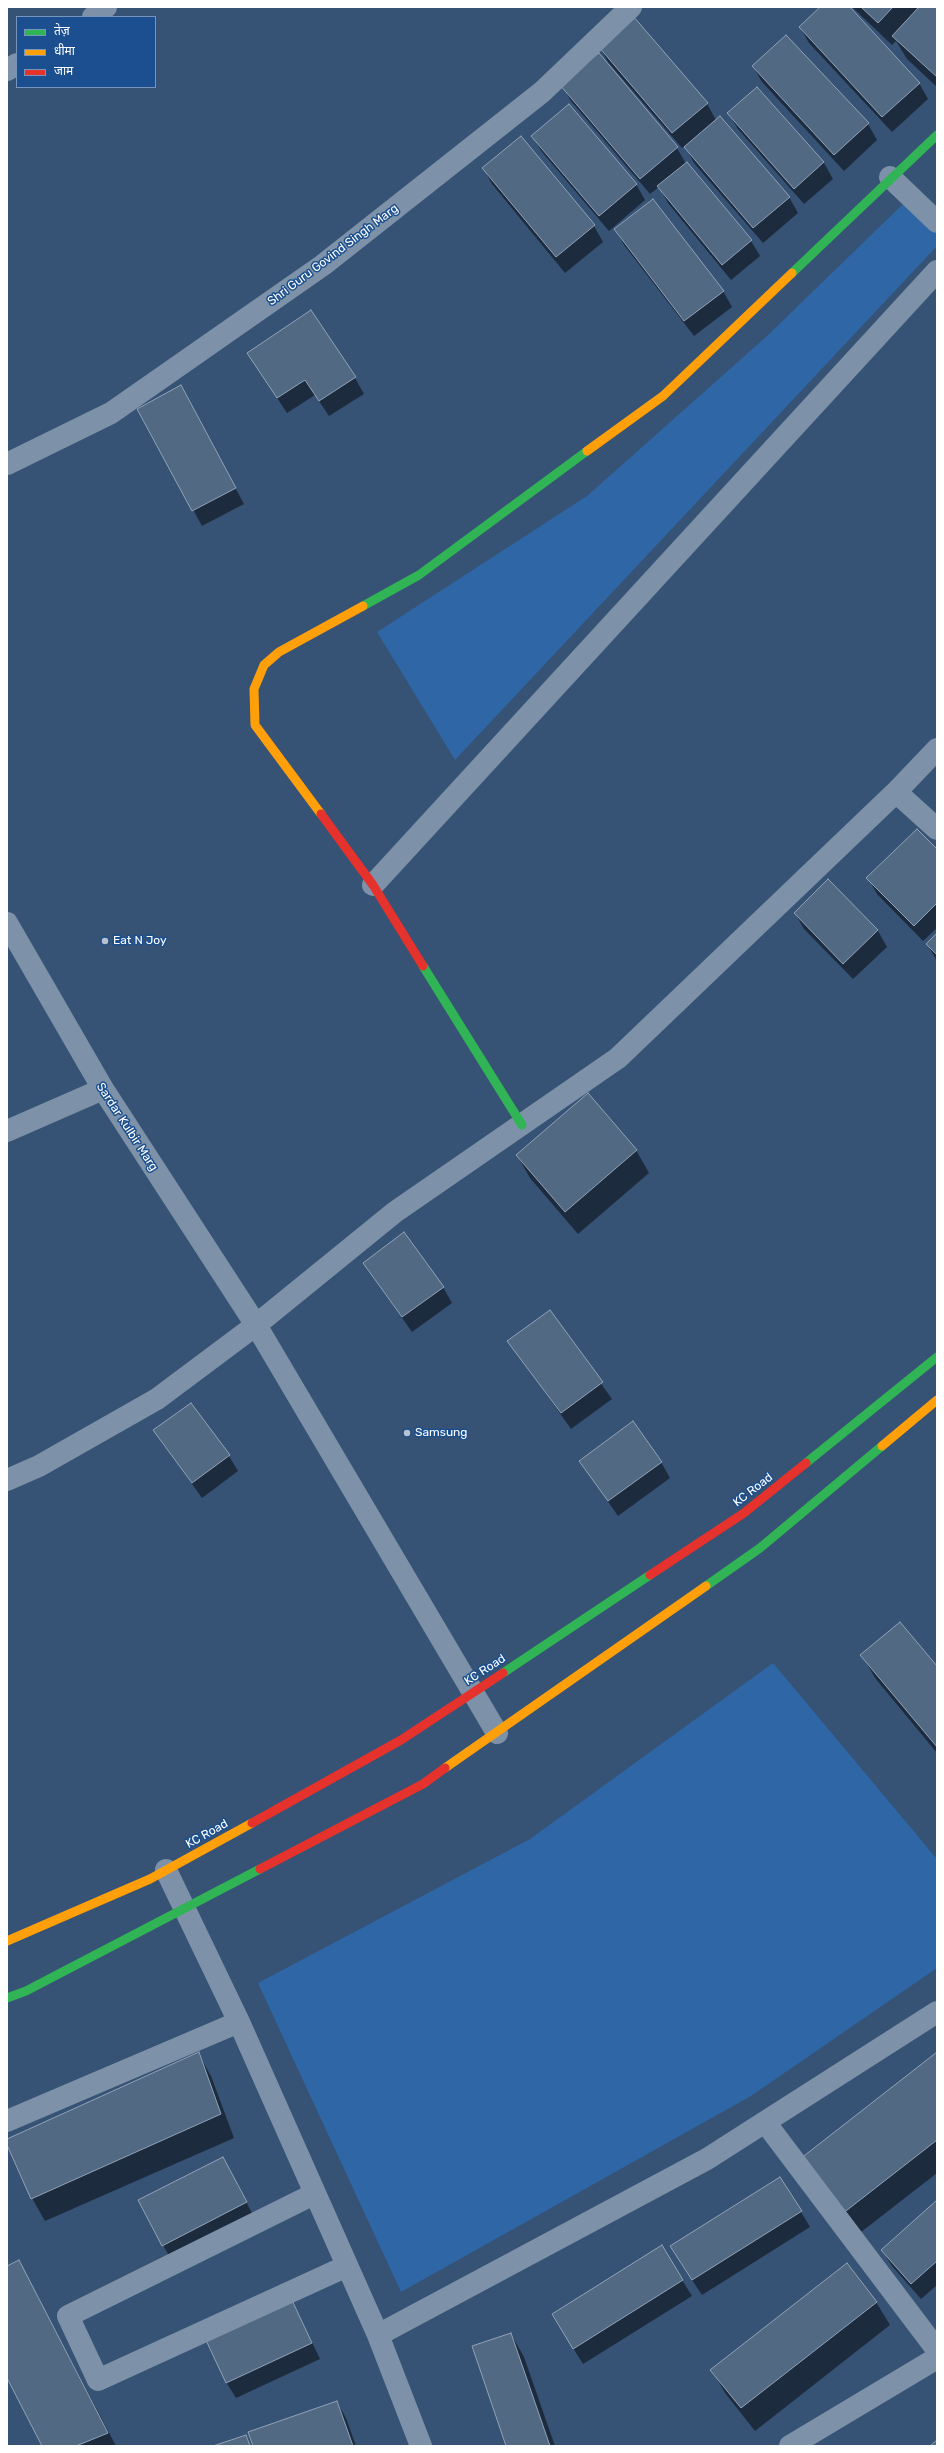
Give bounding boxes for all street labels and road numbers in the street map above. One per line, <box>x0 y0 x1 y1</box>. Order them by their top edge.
street label: Shri Guru Govind Singh Marg <box>265 201 401 309</box>
street label: Sardar Kulbir Marg <box>93 1080 161 1174</box>
street label: KC Road <box>730 1470 776 1510</box>
street label: KC Road <box>462 1651 508 1689</box>
street label: KC Road <box>183 1817 231 1851</box>

